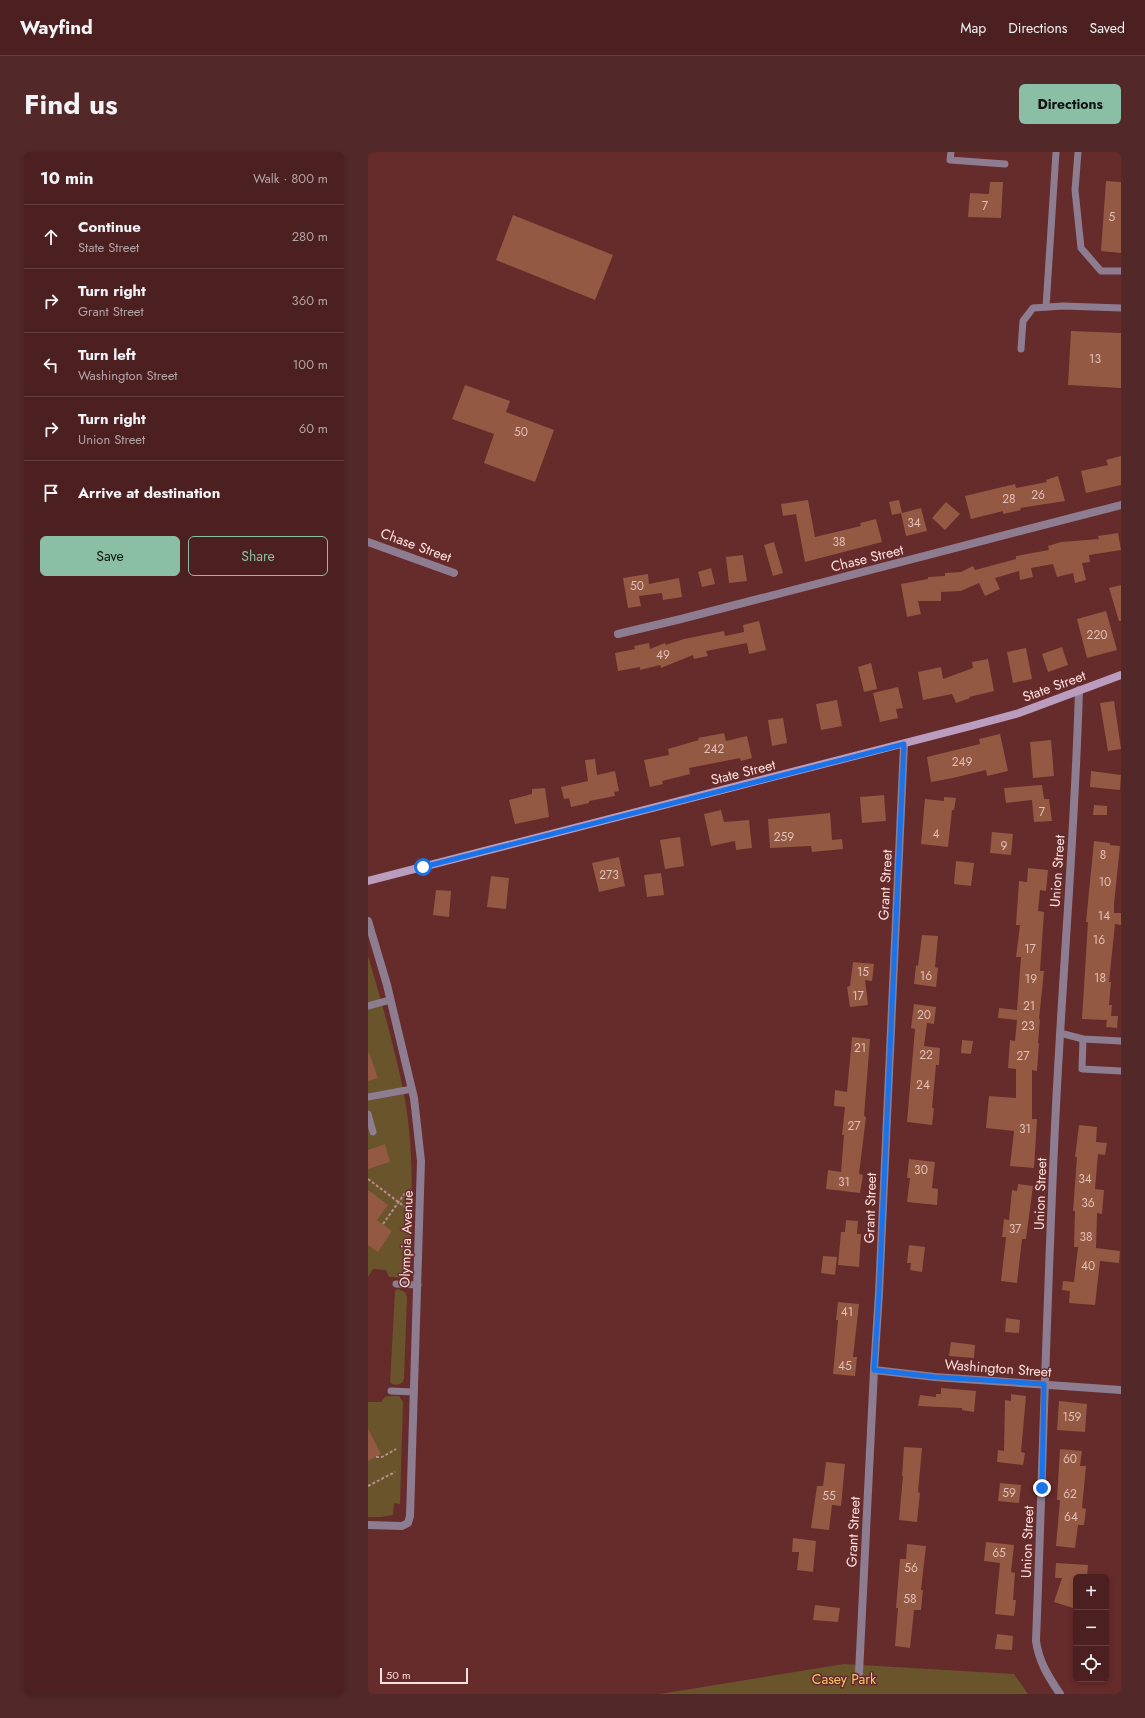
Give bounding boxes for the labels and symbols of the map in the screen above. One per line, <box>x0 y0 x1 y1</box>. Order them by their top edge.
house number: 7 <box>982 197 989 215</box>
house number: 5 <box>1109 208 1116 226</box>
house number: 13 <box>1089 350 1101 368</box>
house number: 50 <box>514 423 528 441</box>
house number: 26 <box>1031 486 1045 504</box>
house number: 28 <box>1002 490 1016 508</box>
house number: 34 <box>907 514 921 532</box>
street label: Chase Street <box>378 523 455 567</box>
house number: 38 <box>832 533 846 551</box>
street label: Chase Street <box>829 539 906 577</box>
house number: 50 <box>630 577 644 595</box>
house number: 220 <box>1087 626 1107 644</box>
house number: 49 <box>656 646 670 664</box>
street label: State Street <box>1020 665 1089 707</box>
house number: 242 <box>704 740 724 758</box>
house number: 249 <box>952 753 972 771</box>
street label: State Street <box>709 754 778 790</box>
house number: 7 <box>1039 803 1046 821</box>
house number: 4 <box>933 825 940 843</box>
house number: 259 <box>774 828 794 846</box>
street label: Union Street <box>1045 834 1070 908</box>
house number: 9 <box>1001 837 1008 855</box>
house number: 8 <box>1100 846 1106 864</box>
street label: Grant Street <box>873 849 897 921</box>
route start <box>414 858 432 876</box>
house number: 273 <box>599 866 619 884</box>
house number: 10 <box>1099 873 1111 891</box>
house number: 14 <box>1098 907 1110 925</box>
house number: 16 <box>1093 931 1105 949</box>
house number: 17 <box>1024 940 1037 958</box>
house number: 15 <box>857 963 869 981</box>
house number: 16 <box>920 967 932 985</box>
house number: 18 <box>1094 969 1106 987</box>
house number: 19 <box>1025 970 1037 988</box>
house number: 17 <box>852 987 865 1005</box>
house number: 21 <box>1023 997 1035 1015</box>
house number: 20 <box>917 1006 931 1024</box>
house number: 23 <box>1021 1017 1035 1035</box>
house number: 21 <box>854 1039 866 1057</box>
house number: 22 <box>919 1046 933 1064</box>
house number: 27 <box>1016 1047 1030 1065</box>
house number: 24 <box>916 1076 930 1094</box>
house number: 27 <box>847 1117 861 1135</box>
house number: 31 <box>1019 1120 1031 1138</box>
street label: Union Street <box>1029 1157 1051 1231</box>
house number: 30 <box>914 1161 928 1179</box>
house number: 34 <box>1078 1170 1092 1188</box>
street label: Grant Street <box>859 1172 881 1244</box>
house number: 31 <box>838 1173 850 1191</box>
street label: Olympia Avenue <box>394 1190 418 1288</box>
house number: 36 <box>1081 1194 1095 1212</box>
house number: 37 <box>1009 1220 1022 1238</box>
house number: 38 <box>1079 1228 1093 1246</box>
house number: 40 <box>1081 1257 1095 1275</box>
house number: 41 <box>841 1303 853 1321</box>
street label: Washington Street <box>944 1354 1053 1382</box>
house number: 45 <box>838 1357 852 1375</box>
house number: 159 <box>1062 1408 1082 1426</box>
house number: 60 <box>1063 1450 1077 1468</box>
route end <box>1033 1479 1051 1497</box>
house number: 59 <box>1002 1484 1016 1502</box>
house number: 62 <box>1063 1485 1077 1503</box>
house number: 55 <box>822 1487 836 1505</box>
street label: Grant Street <box>841 1496 865 1568</box>
street label: Union Street <box>1016 1505 1038 1579</box>
house number: 64 <box>1064 1508 1078 1526</box>
house number: 65 <box>992 1544 1006 1562</box>
house number: 56 <box>904 1559 918 1577</box>
house number: 58 <box>903 1590 917 1608</box>
scale bar <box>380 1666 468 1685</box>
park label: Casey Park <box>812 1669 877 1689</box>

